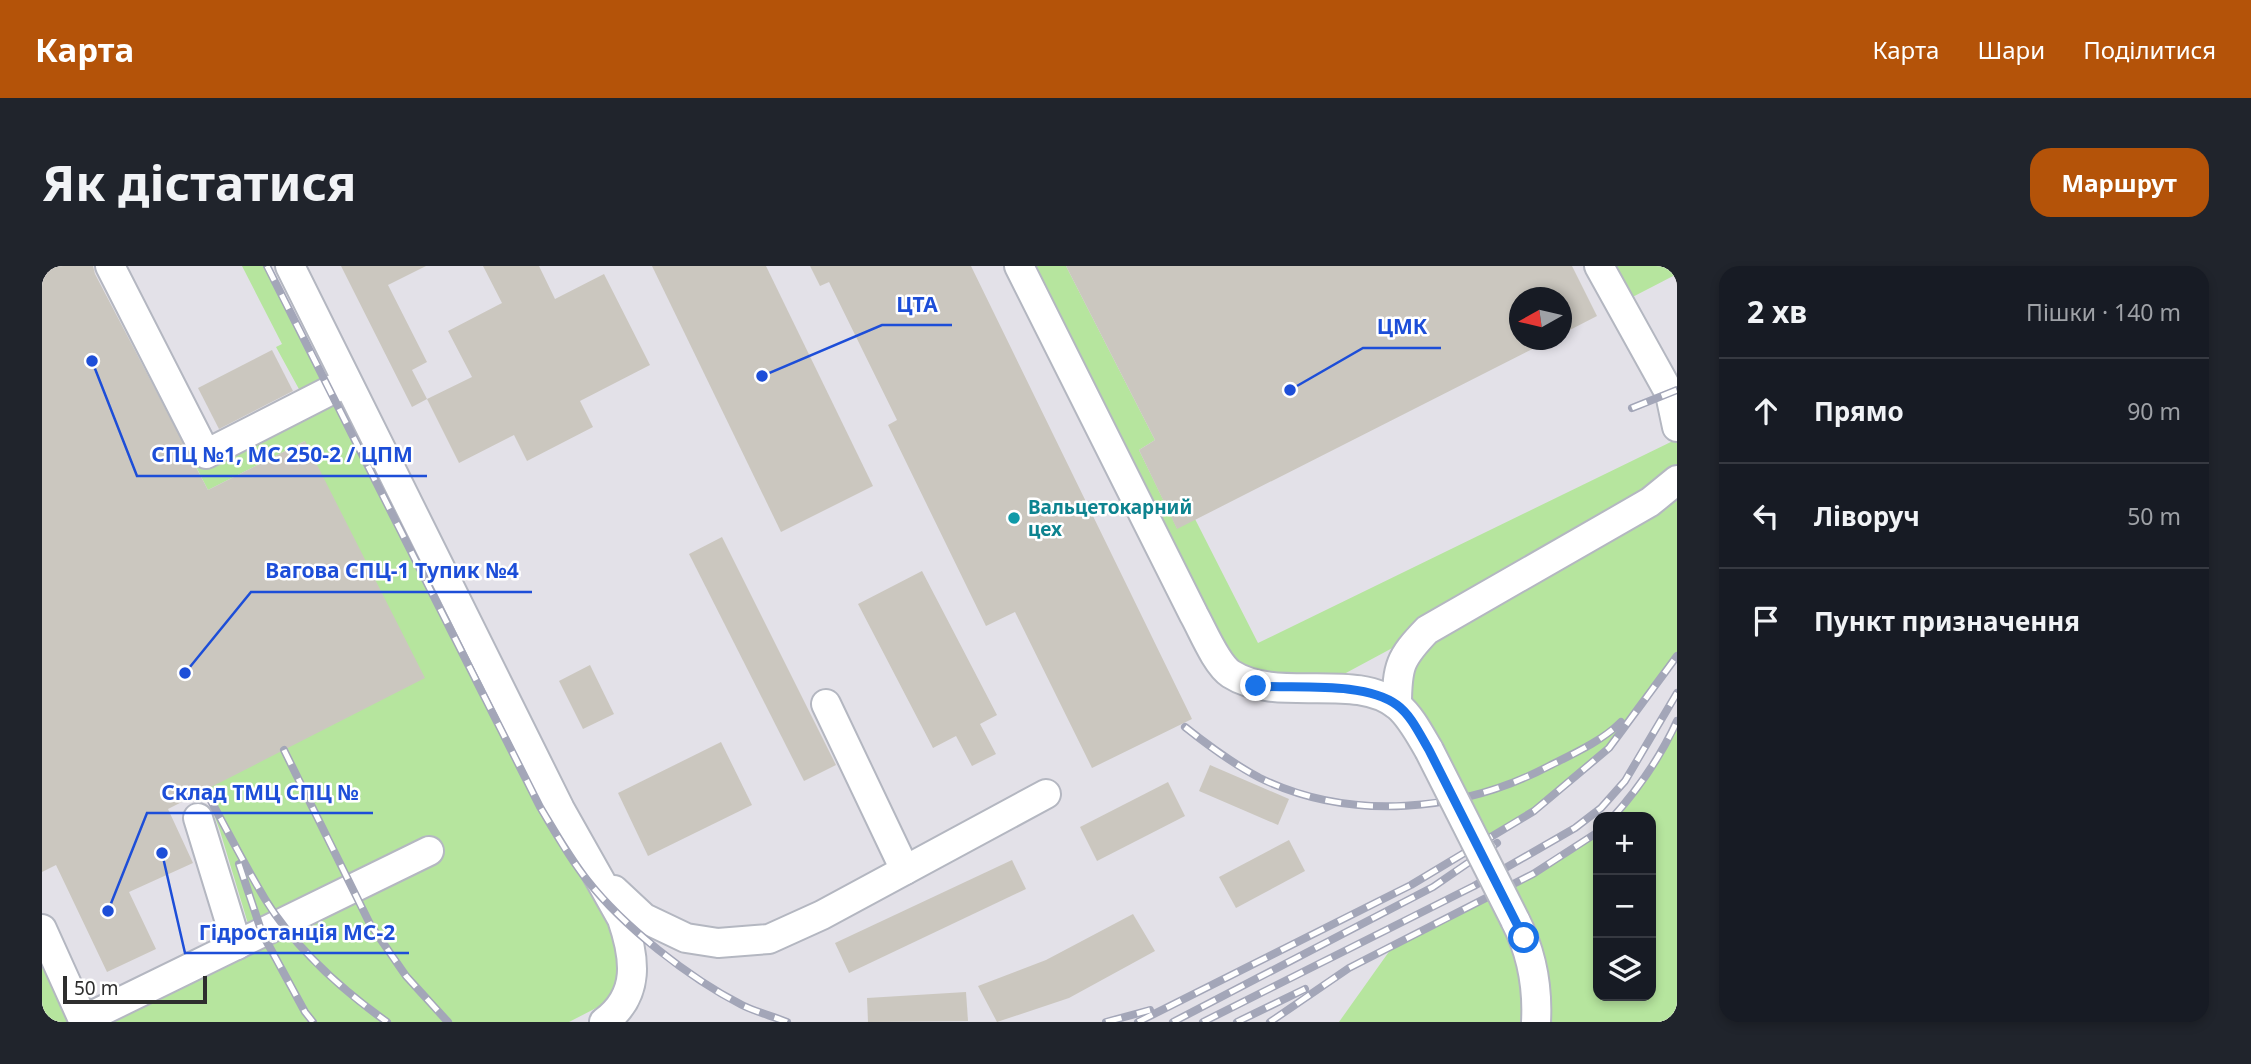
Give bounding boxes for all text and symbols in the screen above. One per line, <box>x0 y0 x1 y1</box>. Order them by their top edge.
text: Карта <box>35 27 134 72</box>
text: Карта <box>1872 33 1939 66</box>
text: Шари <box>1977 33 2045 66</box>
text: Поділитися <box>2083 33 2216 66</box>
button: Маршрут <box>2030 148 2209 217</box>
text: Як дістатися <box>42 149 356 215</box>
callout: ЦТА <box>882 283 952 325</box>
north arrow <box>1509 287 1572 350</box>
text: ЦТА <box>896 290 938 318</box>
text: 2 хв <box>1747 291 1807 332</box>
text: Пішки · 140 m <box>2026 296 2181 328</box>
callout: ЦМК <box>1363 306 1441 348</box>
text: ЦМК <box>1377 312 1428 340</box>
icon: ahead <box>1747 392 1785 430</box>
text: Прямо <box>1814 393 1904 429</box>
text: 90 m <box>2127 395 2181 427</box>
callout: СПЦ №1, МС 250-2 / ЦПМ <box>137 434 427 476</box>
text: СПЦ №1, МС 250-2 / ЦПМ <box>151 440 413 468</box>
place label: Вальцетокарний цех <box>1028 494 1192 542</box>
icon: left <box>1747 497 1785 535</box>
text: Ліворуч <box>1814 498 1920 534</box>
text: 50 m <box>2127 500 2181 532</box>
marker: Вальцетокарний цех <box>1006 510 1022 526</box>
callout: Вагова СПЦ-1 Тупик №4 <box>251 550 532 592</box>
text: Вагова СПЦ-1 Тупик №4 <box>265 556 519 584</box>
icon: arrive <box>1747 602 1785 640</box>
text: Пункт призначення <box>1814 603 2080 639</box>
route end <box>1240 670 1271 701</box>
callout: Склад ТМЦ СПЦ № <box>147 771 373 813</box>
text: Склад ТМЦ СПЦ № <box>161 778 359 806</box>
map controls <box>1593 812 1656 1001</box>
button: + <box>1593 812 1656 875</box>
button: − <box>1593 875 1656 938</box>
callout: Гідростанція МС-2 <box>185 911 409 953</box>
text: Гідростанція МС-2 <box>199 918 395 946</box>
route start <box>1508 922 1539 953</box>
button: layers <box>1593 938 1656 1001</box>
scale bar <box>63 973 206 1005</box>
text: 50 m <box>74 975 118 1001</box>

